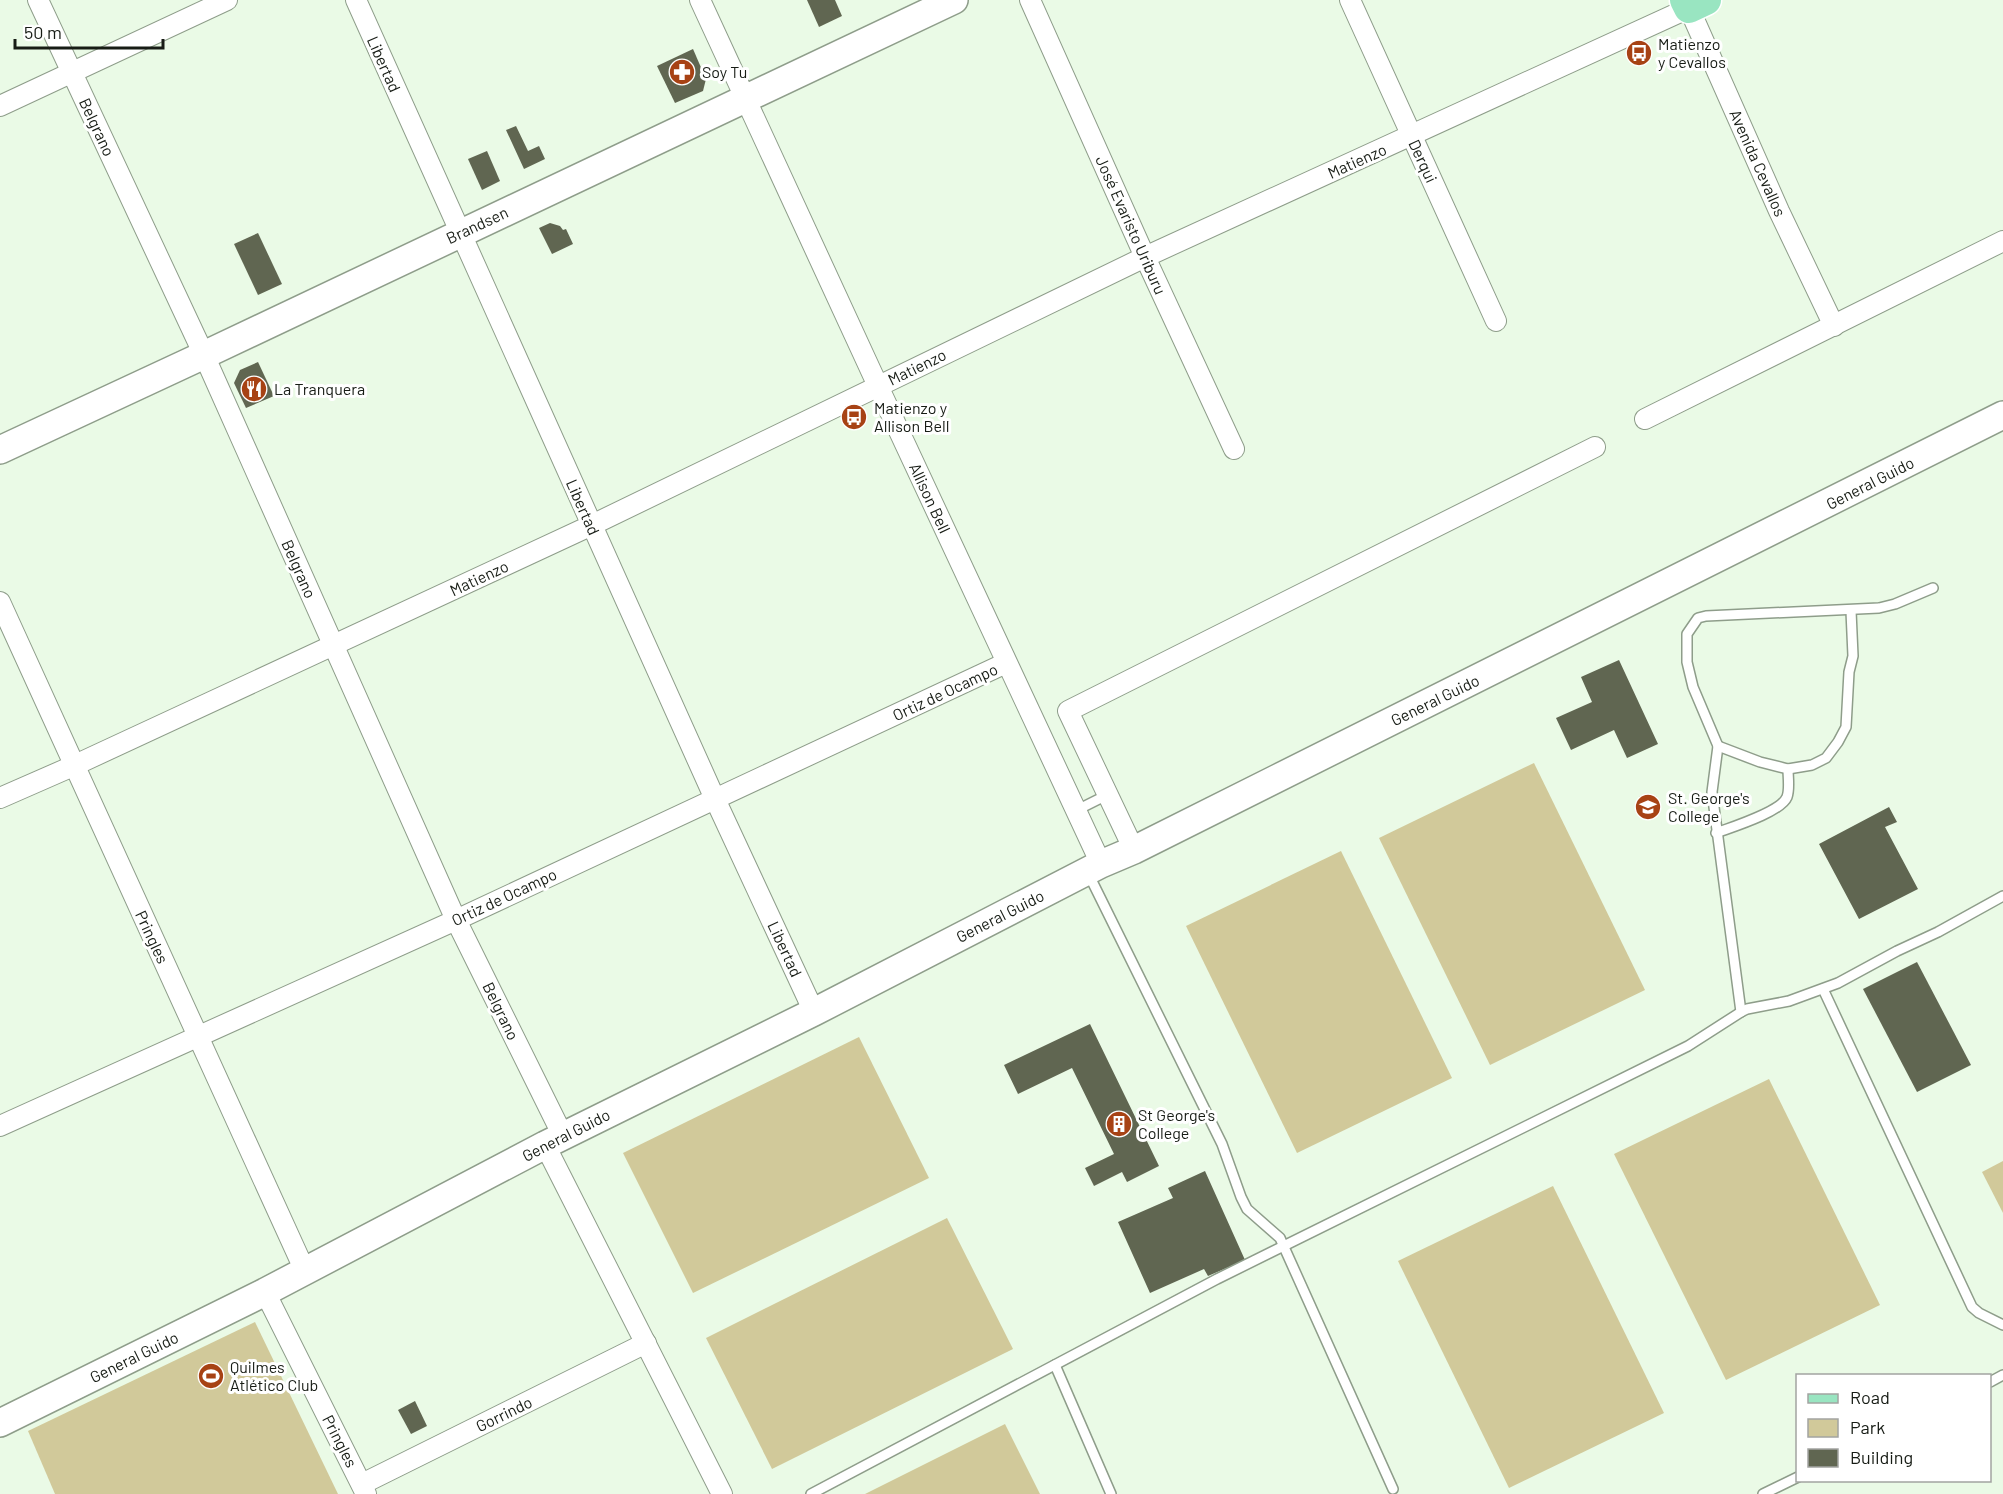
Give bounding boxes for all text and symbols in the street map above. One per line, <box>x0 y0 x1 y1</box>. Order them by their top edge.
scale bar <box>15 12 164 50</box>
text: 50 m <box>24 21 62 43</box>
street label: Libertad <box>364 33 405 95</box>
place label: Matienzo y Cevallos <box>1658 34 1726 71</box>
bus stop icon: Matienzo y Cevallos <box>1624 38 1654 68</box>
pharmacy icon: Soy Tu <box>667 57 697 87</box>
place label: Soy Tu <box>702 62 747 81</box>
street label: Belgrano <box>76 95 119 159</box>
street label: Avenida Cevallos <box>1726 106 1791 219</box>
street label: Derqui <box>1405 136 1442 185</box>
street label: Matienzo <box>1324 139 1389 182</box>
street label: José Evaristo Uriburu <box>1092 153 1171 297</box>
street label: Brandsen <box>443 202 511 247</box>
street label: Matienzo <box>885 344 949 389</box>
restaurant icon: La Tranquera <box>239 374 269 404</box>
place label: La Tranquera <box>274 379 365 398</box>
place label: Matienzo y Allison Bell <box>874 398 949 435</box>
bus stop icon: Matienzo y Allison Bell <box>839 402 869 432</box>
street label: General Guido <box>1823 452 1917 513</box>
street label: Allison Bell <box>906 460 955 536</box>
street label: Libertad <box>563 476 604 538</box>
street label: Belgrano <box>278 537 321 601</box>
street label: Matienzo <box>446 556 511 599</box>
street label: Ortiz de Ocampo <box>889 659 1000 724</box>
street label: General Guido <box>1387 670 1482 729</box>
place label: St. George's College <box>1668 788 1750 825</box>
school or university icon: St. George's College <box>1633 792 1663 822</box>
street label: Ortiz de Ocampo <box>448 864 559 929</box>
street label: General Guido <box>953 885 1047 946</box>
street label: Pringles <box>132 907 173 966</box>
street label: Libertad <box>764 918 807 980</box>
street label: Belgrano <box>479 979 524 1043</box>
street label: General Guido <box>519 1104 613 1165</box>
place label: St George's College <box>1138 1105 1215 1142</box>
building icon: St George's College <box>1104 1109 1134 1139</box>
street label: General Guido <box>86 1327 181 1386</box>
place label: Quilmes Atlético Club <box>230 1357 318 1394</box>
sports icon: Quilmes Atlético Club <box>196 1361 226 1391</box>
legend <box>1796 1374 1991 1482</box>
text: Road <box>1850 1386 1890 1408</box>
street label: Gorrindo <box>473 1392 535 1435</box>
street label: Pringles <box>319 1411 362 1470</box>
text: Park <box>1850 1416 1885 1438</box>
text: Building <box>1850 1446 1913 1468</box>

